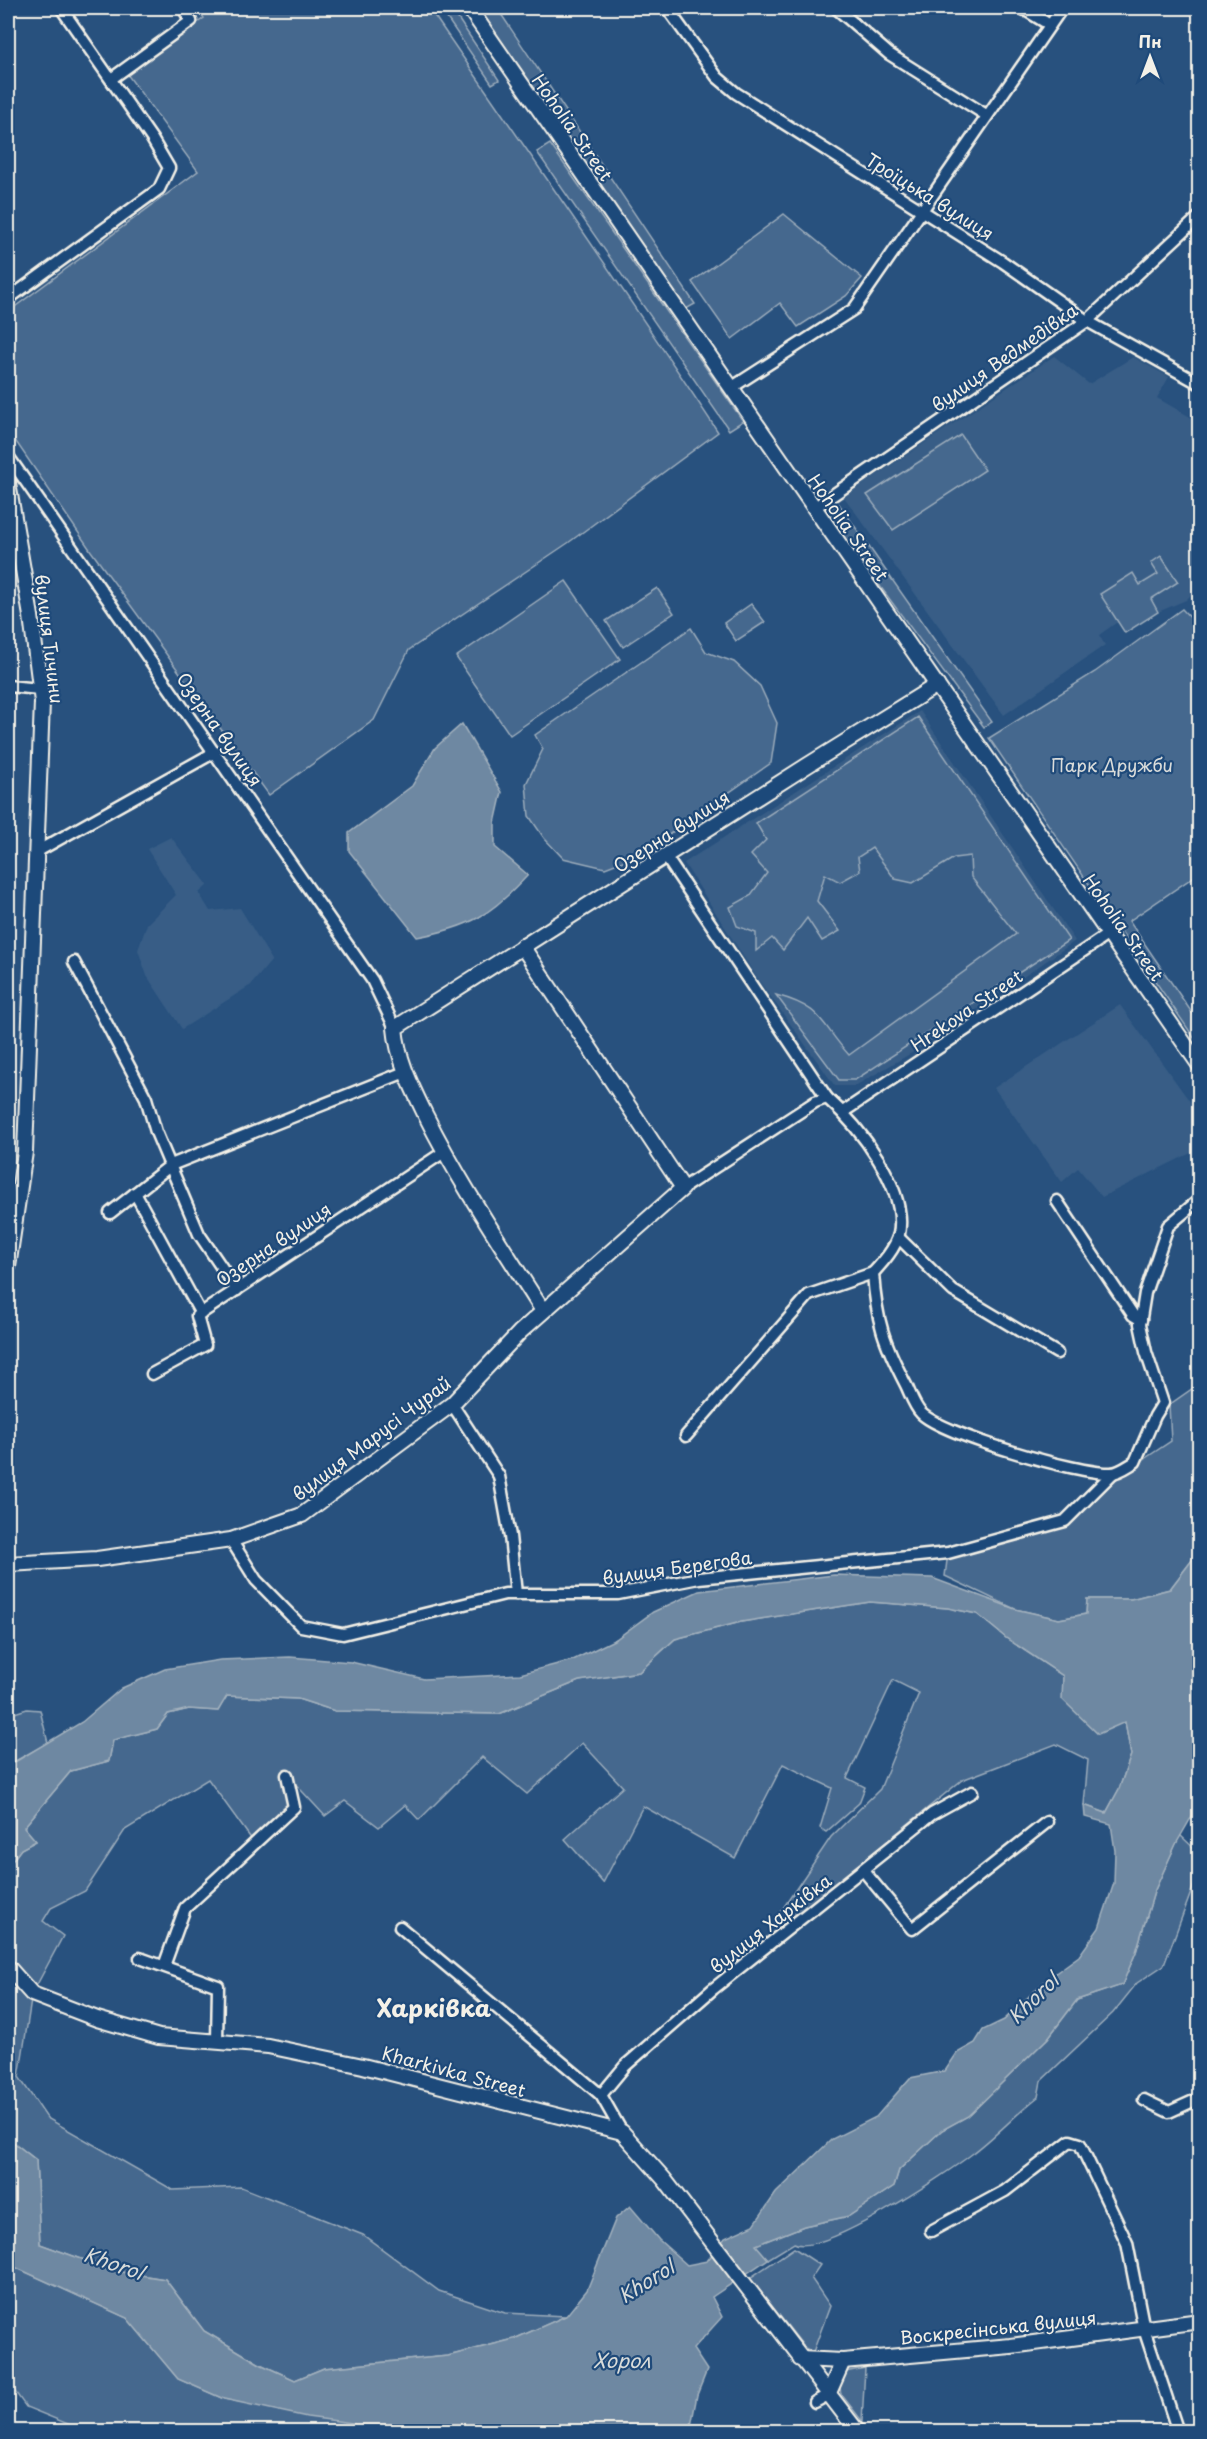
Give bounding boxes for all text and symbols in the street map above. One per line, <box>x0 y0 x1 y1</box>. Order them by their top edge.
north arrow <box>1120 27 1180 87</box>
text: Пн <box>1138 29 1162 53</box>
street label: Hoholia Street <box>526 68 620 186</box>
street label: Троїцька вулиця <box>861 146 999 246</box>
street label: вулиця Ведмедівка <box>926 296 1083 418</box>
street label: Hoholia Street <box>802 468 896 586</box>
street label: вулиця Тичини <box>29 573 71 705</box>
street label: Озерна вулиця <box>170 666 270 792</box>
park label: Парк Дружби <box>1051 751 1173 778</box>
street label: Озерна вулиця <box>607 783 735 879</box>
street label: Hoholia Street <box>1077 868 1171 986</box>
street label: Hrekova Street <box>904 962 1028 1058</box>
street label: Озерна вулиця <box>210 1195 336 1293</box>
street label: вулиця Марусі Чурай <box>286 1369 456 1507</box>
street label: вулиця Берегова <box>601 1543 754 1591</box>
street label: вулиця Харківка <box>703 1866 837 1979</box>
water label: Khorol <box>1000 1964 1068 2030</box>
district label: Харківка <box>377 1989 492 2025</box>
street label: Kharkivka Street <box>379 2039 529 2103</box>
water label: Khorol <box>80 2239 151 2288</box>
water label: Khorol <box>612 2250 683 2310</box>
street label: Воскресінська вулиця <box>898 2303 1098 2351</box>
water label: Хорол <box>593 2345 651 2375</box>

